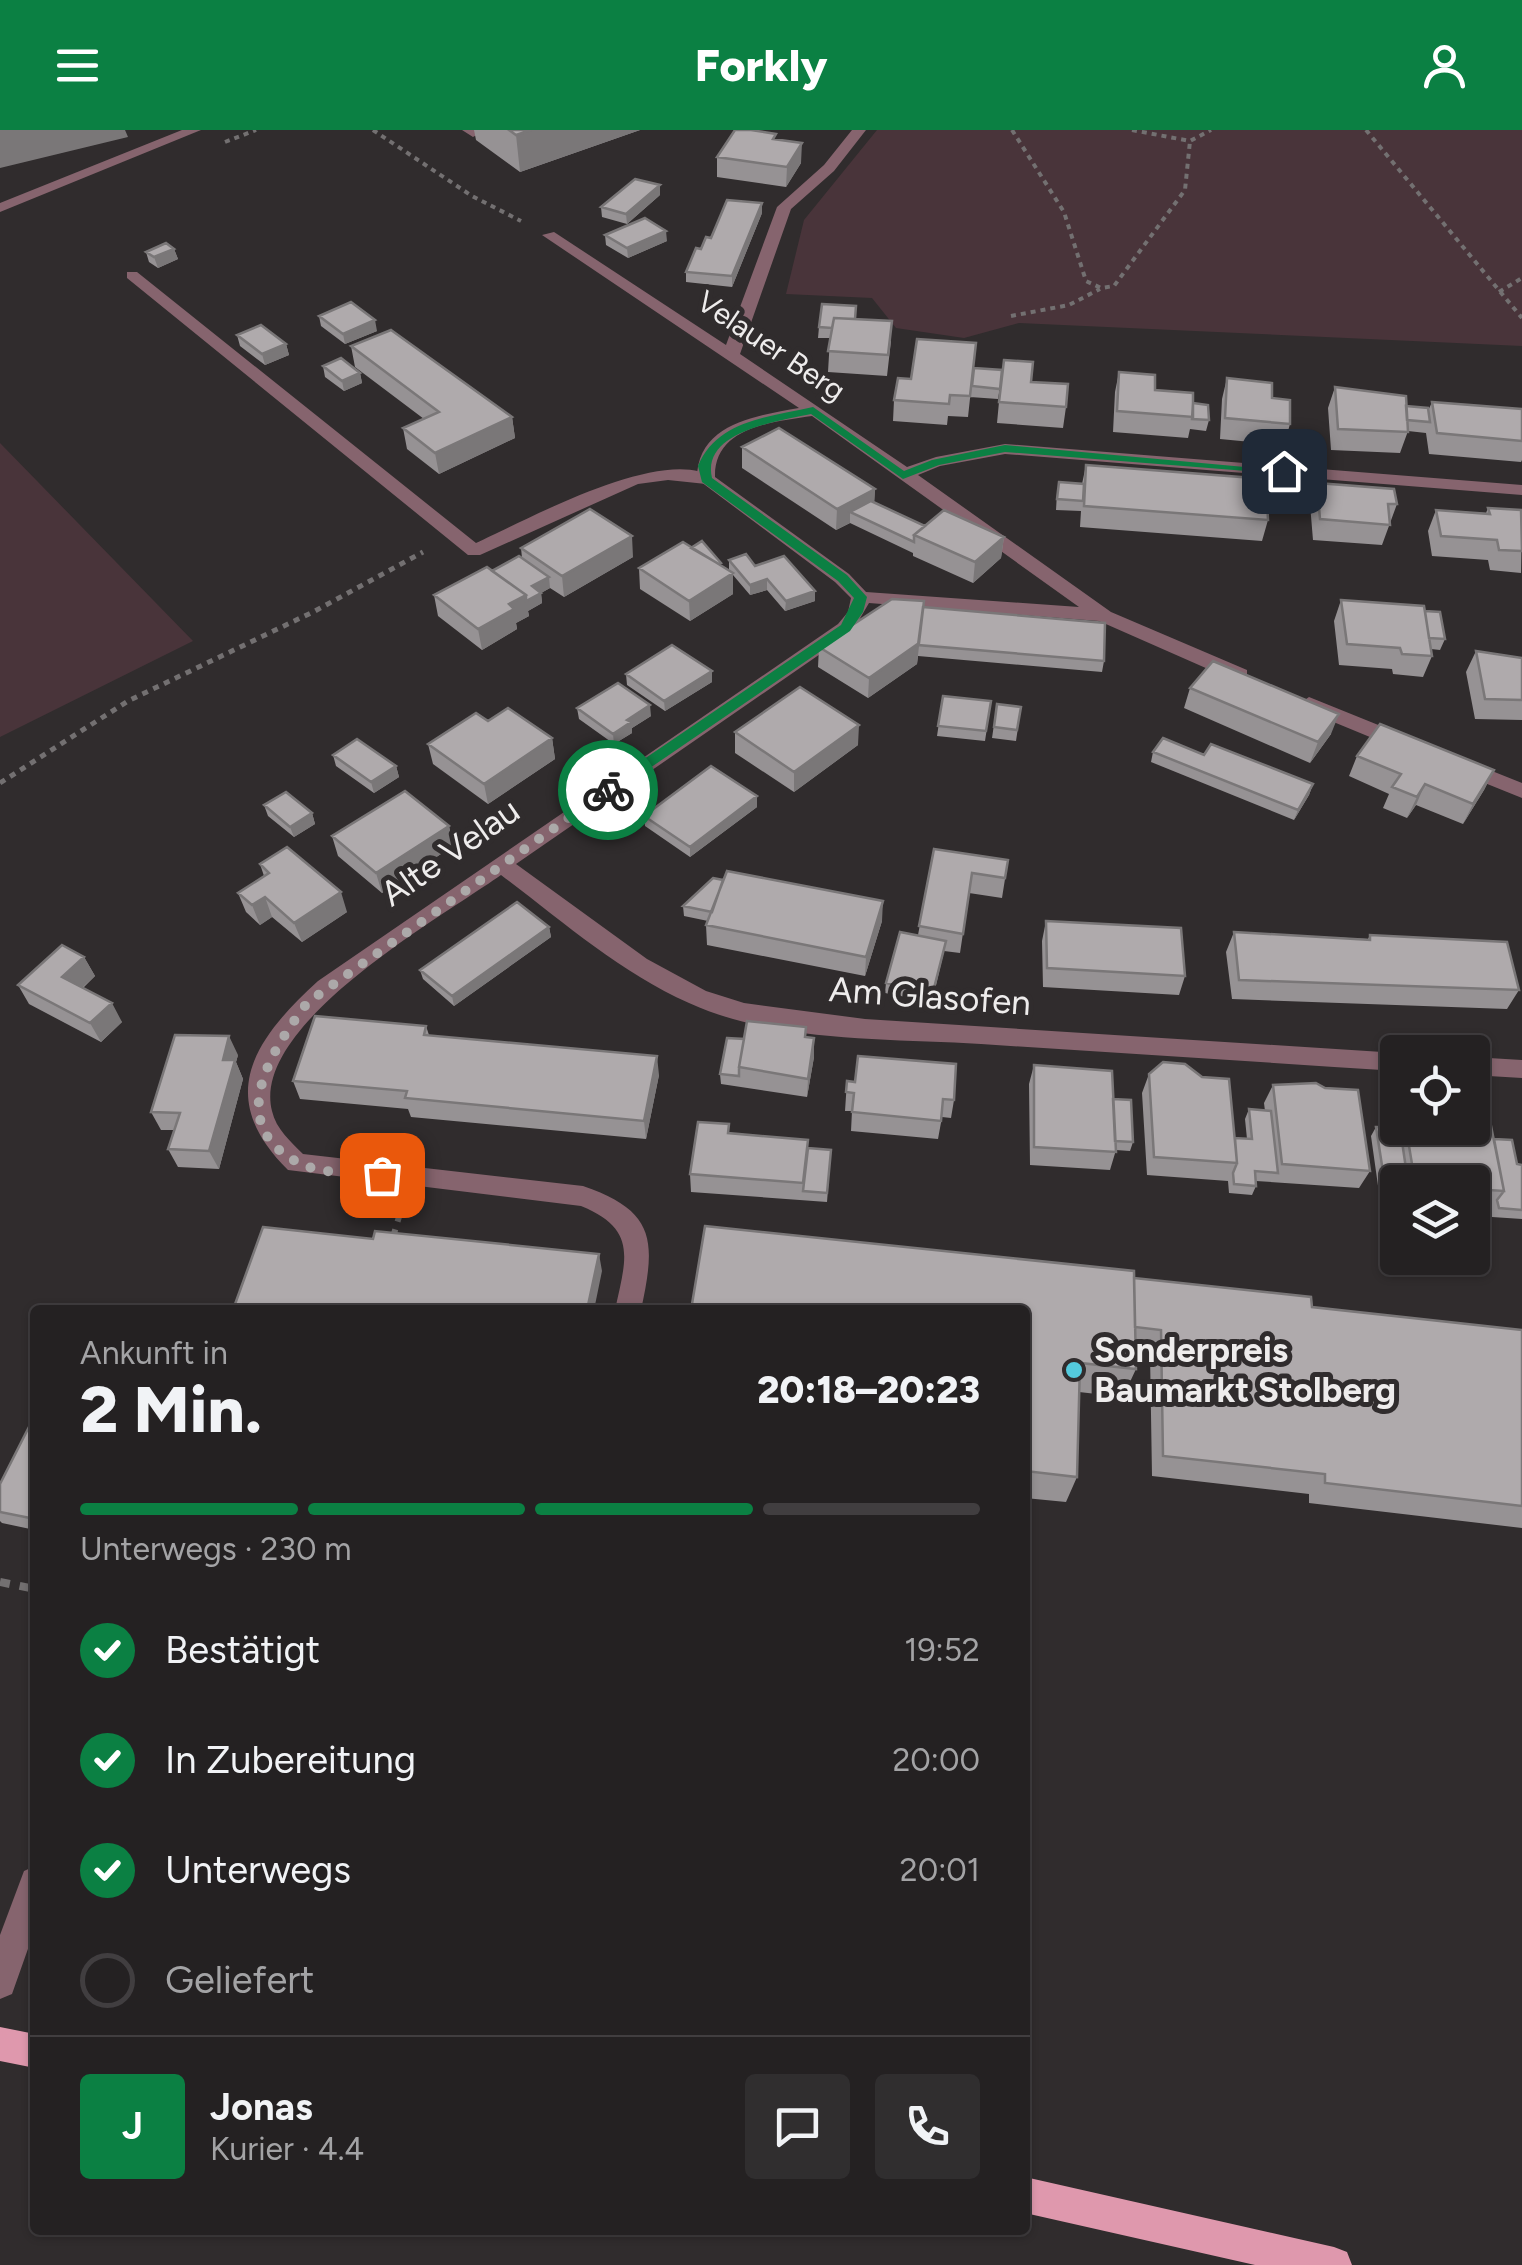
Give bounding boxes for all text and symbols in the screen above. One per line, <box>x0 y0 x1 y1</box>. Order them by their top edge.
icon: menu <box>50 38 105 93</box>
text: Forkly <box>695 38 827 92</box>
icon: person <box>1417 38 1472 93</box>
street label: Velauer Berg <box>690 282 853 409</box>
pin <box>1242 429 1327 514</box>
icon: home <box>1257 444 1312 499</box>
courier <box>558 740 658 840</box>
icon: bike <box>581 763 636 818</box>
street label: Alte Velau <box>373 789 527 915</box>
street label: Am Glasofen <box>828 968 1032 1024</box>
map controls <box>1380 1035 1490 1275</box>
button: locate <box>1380 1035 1490 1145</box>
pin <box>340 1133 425 1218</box>
icon: bag <box>355 1148 410 1203</box>
button: layers <box>1380 1165 1490 1275</box>
place label: Sonderpreis Baumarkt Stolberg <box>1094 1329 1396 1411</box>
text: Ankunft in <box>80 1334 228 1372</box>
marker: Sonderpreis Baumarkt Stolberg <box>1063 1359 1085 1381</box>
text: 20:18–20:23 <box>757 1367 980 1413</box>
text: 2 Min. <box>80 1370 262 1448</box>
text: Unterwegs · 230 m <box>80 1530 352 1568</box>
icon: check <box>80 1623 135 1678</box>
text: Bestätigt <box>165 1627 320 1673</box>
text: 19:52 <box>904 1631 980 1669</box>
icon: check <box>80 1733 135 1788</box>
text: In Zubereitung <box>165 1737 416 1783</box>
text: 20:00 <box>892 1741 980 1779</box>
icon: check <box>80 1843 135 1898</box>
text: Unterwegs <box>165 1847 351 1893</box>
text: 20:01 <box>900 1851 980 1889</box>
text: Geliefert <box>165 1957 314 2003</box>
button: chat <box>745 2074 850 2179</box>
button: phone <box>875 2074 980 2179</box>
text: Jonas <box>210 2084 313 2130</box>
text: J <box>122 2103 143 2149</box>
text: Kurier · 4.4 <box>210 2130 364 2168</box>

